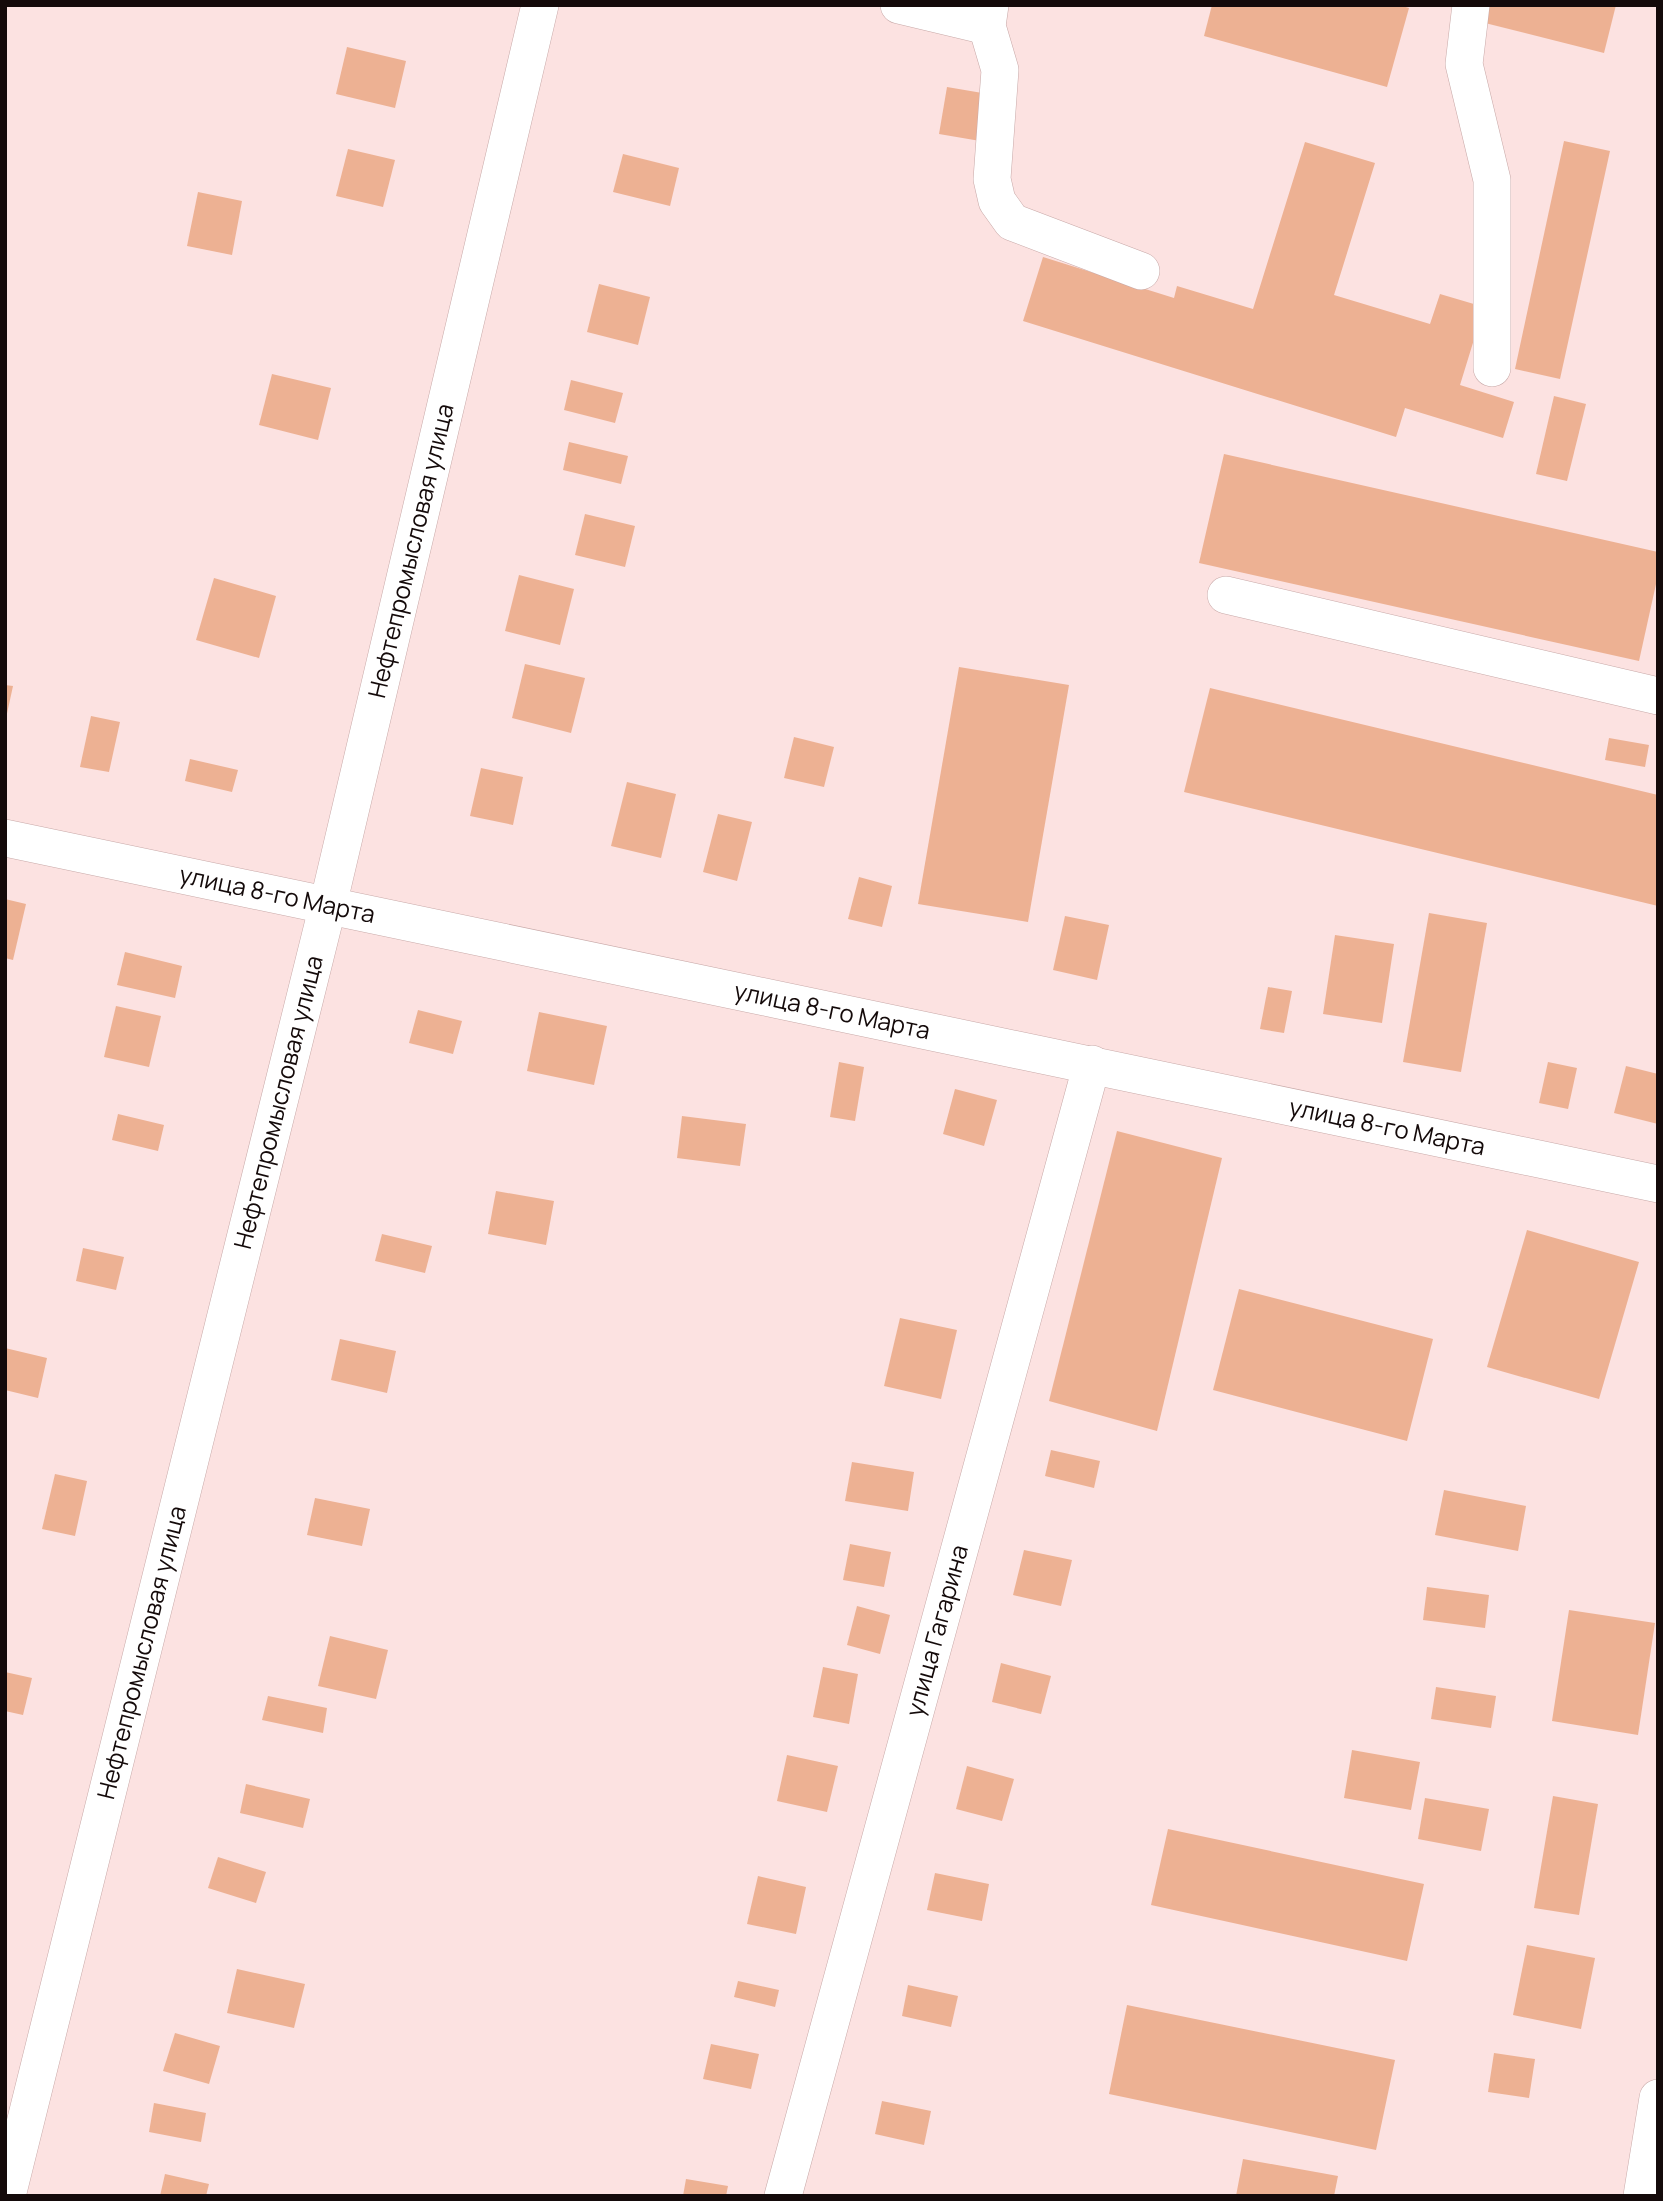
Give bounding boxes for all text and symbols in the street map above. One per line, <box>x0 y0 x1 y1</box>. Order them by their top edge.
street label: Нефтепромысловая улица <box>359 400 461 701</box>
street label: улица 8-го Марта <box>176 857 378 930</box>
street label: Нефтепромысловая улица <box>225 952 330 1252</box>
street label: улица 8-го Марта <box>731 973 933 1046</box>
street label: улица 8-го Марта <box>1286 1089 1488 1162</box>
street label: Нефтепромысловая улица <box>88 1502 193 1802</box>
street label: улица Гагарина <box>897 1541 975 1720</box>

